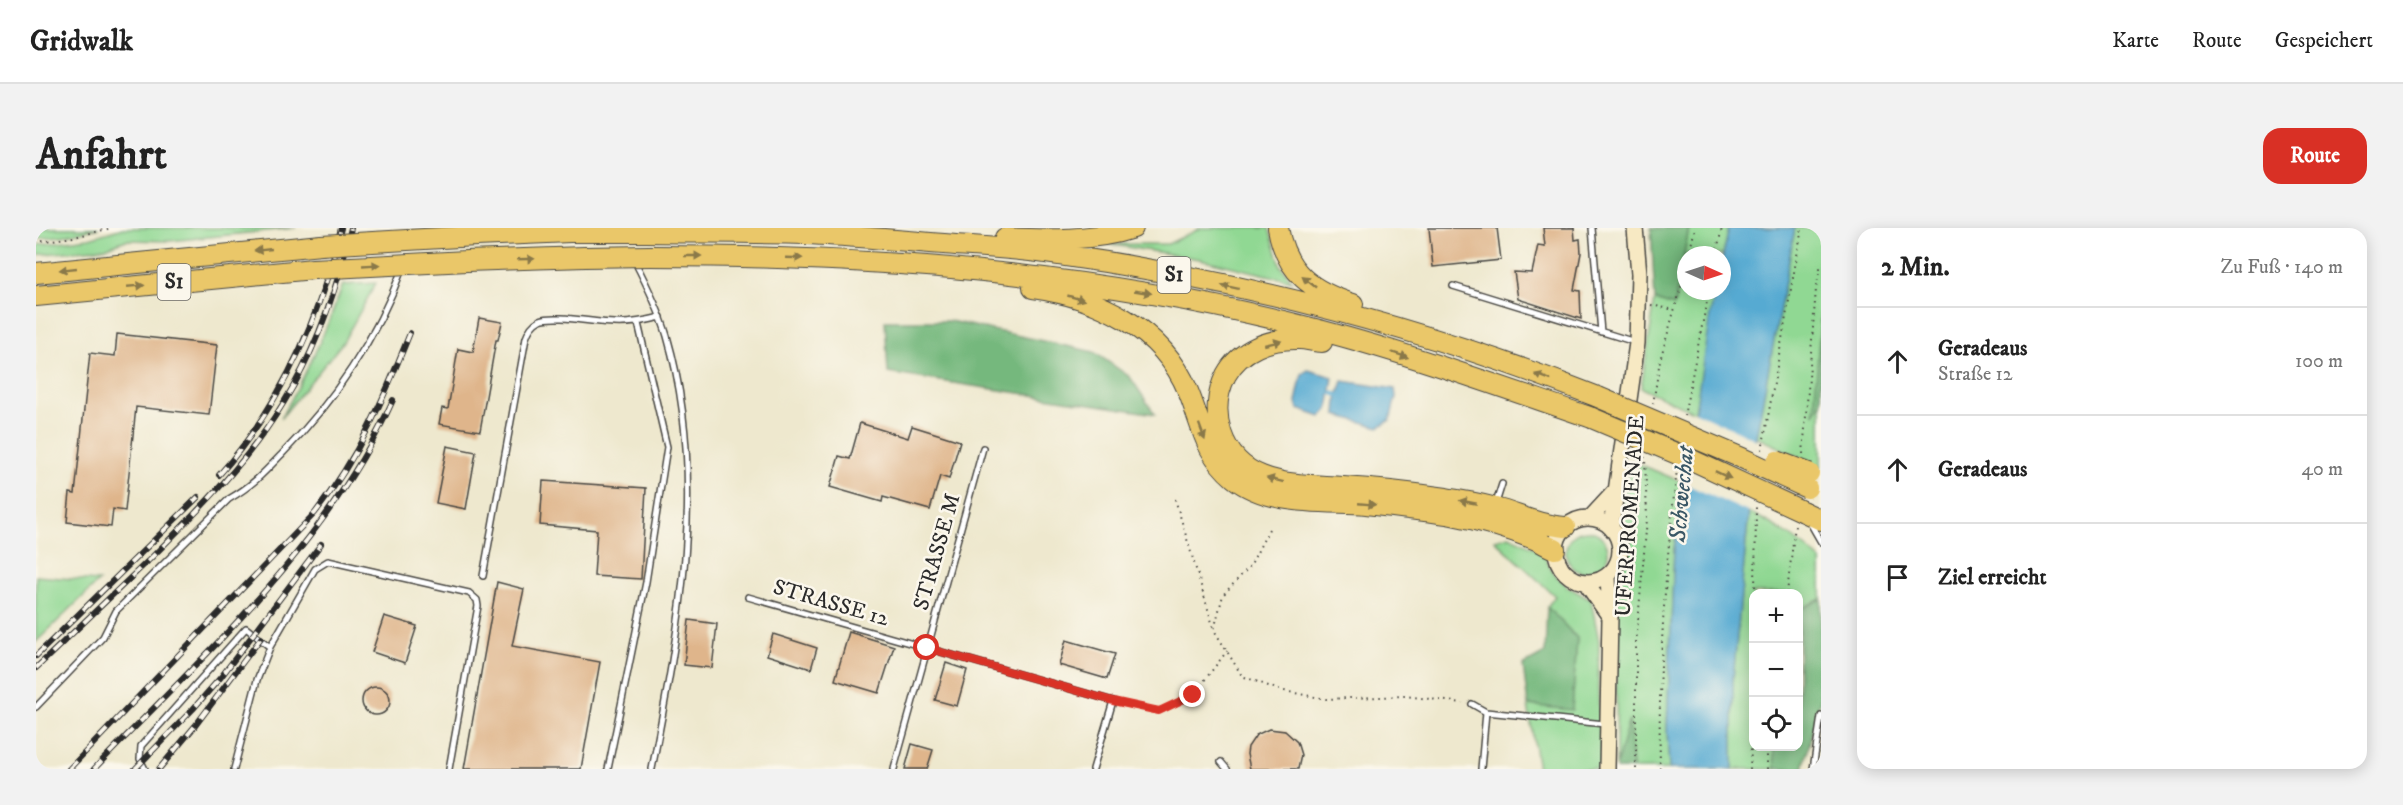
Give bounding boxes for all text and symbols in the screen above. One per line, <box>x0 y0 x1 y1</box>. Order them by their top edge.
text: Gridwalk <box>30 24 133 59</box>
text: Karte <box>2112 28 2159 54</box>
text: Route <box>2192 28 2242 54</box>
text: Gespeichert <box>2275 28 2373 54</box>
button: Route <box>2263 128 2367 184</box>
text: Anfahrt <box>36 130 167 182</box>
one-way arrow <box>253 245 272 255</box>
north arrow <box>1677 246 1731 300</box>
one-way arrow <box>683 251 702 261</box>
text: 2 Min. <box>1881 251 1950 284</box>
one-way arrow <box>785 253 804 262</box>
one-way arrow <box>516 254 535 263</box>
text: Zu Fuß · 140 m <box>2220 255 2343 280</box>
road number: S1 <box>1158 257 1190 293</box>
one-way arrow <box>361 261 380 270</box>
one-way arrow <box>59 264 78 274</box>
road number: S1 <box>158 264 190 300</box>
one-way arrow <box>1301 276 1317 289</box>
one-way arrow <box>127 281 146 291</box>
one-way arrow <box>1220 282 1239 291</box>
one-way arrow <box>1134 288 1153 297</box>
one-way arrow <box>1067 294 1085 303</box>
text: Geradeaus <box>1938 335 2027 362</box>
one-way arrow <box>1264 337 1282 347</box>
icon: ahead <box>1881 345 1914 378</box>
text: 100 m <box>2295 349 2343 374</box>
one-way arrow <box>1391 351 1409 360</box>
text: Straße 12 <box>1938 362 2013 387</box>
one-way arrow <box>1534 371 1552 381</box>
street label: UFERPROMENADE <box>1609 414 1651 618</box>
one-way arrow <box>1198 423 1208 441</box>
water label: Schwechat <box>1663 443 1701 544</box>
icon: ahead <box>1881 453 1914 486</box>
text: Geradeaus <box>1938 456 2027 483</box>
text: 40 m <box>2301 457 2343 482</box>
one-way arrow <box>1714 470 1731 479</box>
one-way arrow <box>1265 474 1284 484</box>
street label: STRASSE M <box>907 490 967 614</box>
one-way arrow <box>1458 497 1477 506</box>
one-way arrow <box>1358 500 1377 509</box>
icon: arrive <box>1881 561 1914 594</box>
text: Ziel erreicht <box>1938 564 2046 591</box>
street label: STRASSE 12 <box>770 574 892 632</box>
map controls <box>1749 589 1803 751</box>
button: + <box>1749 589 1803 643</box>
route start <box>913 634 939 660</box>
button: − <box>1749 643 1803 697</box>
route end <box>1179 681 1205 707</box>
button: locate <box>1749 697 1803 751</box>

